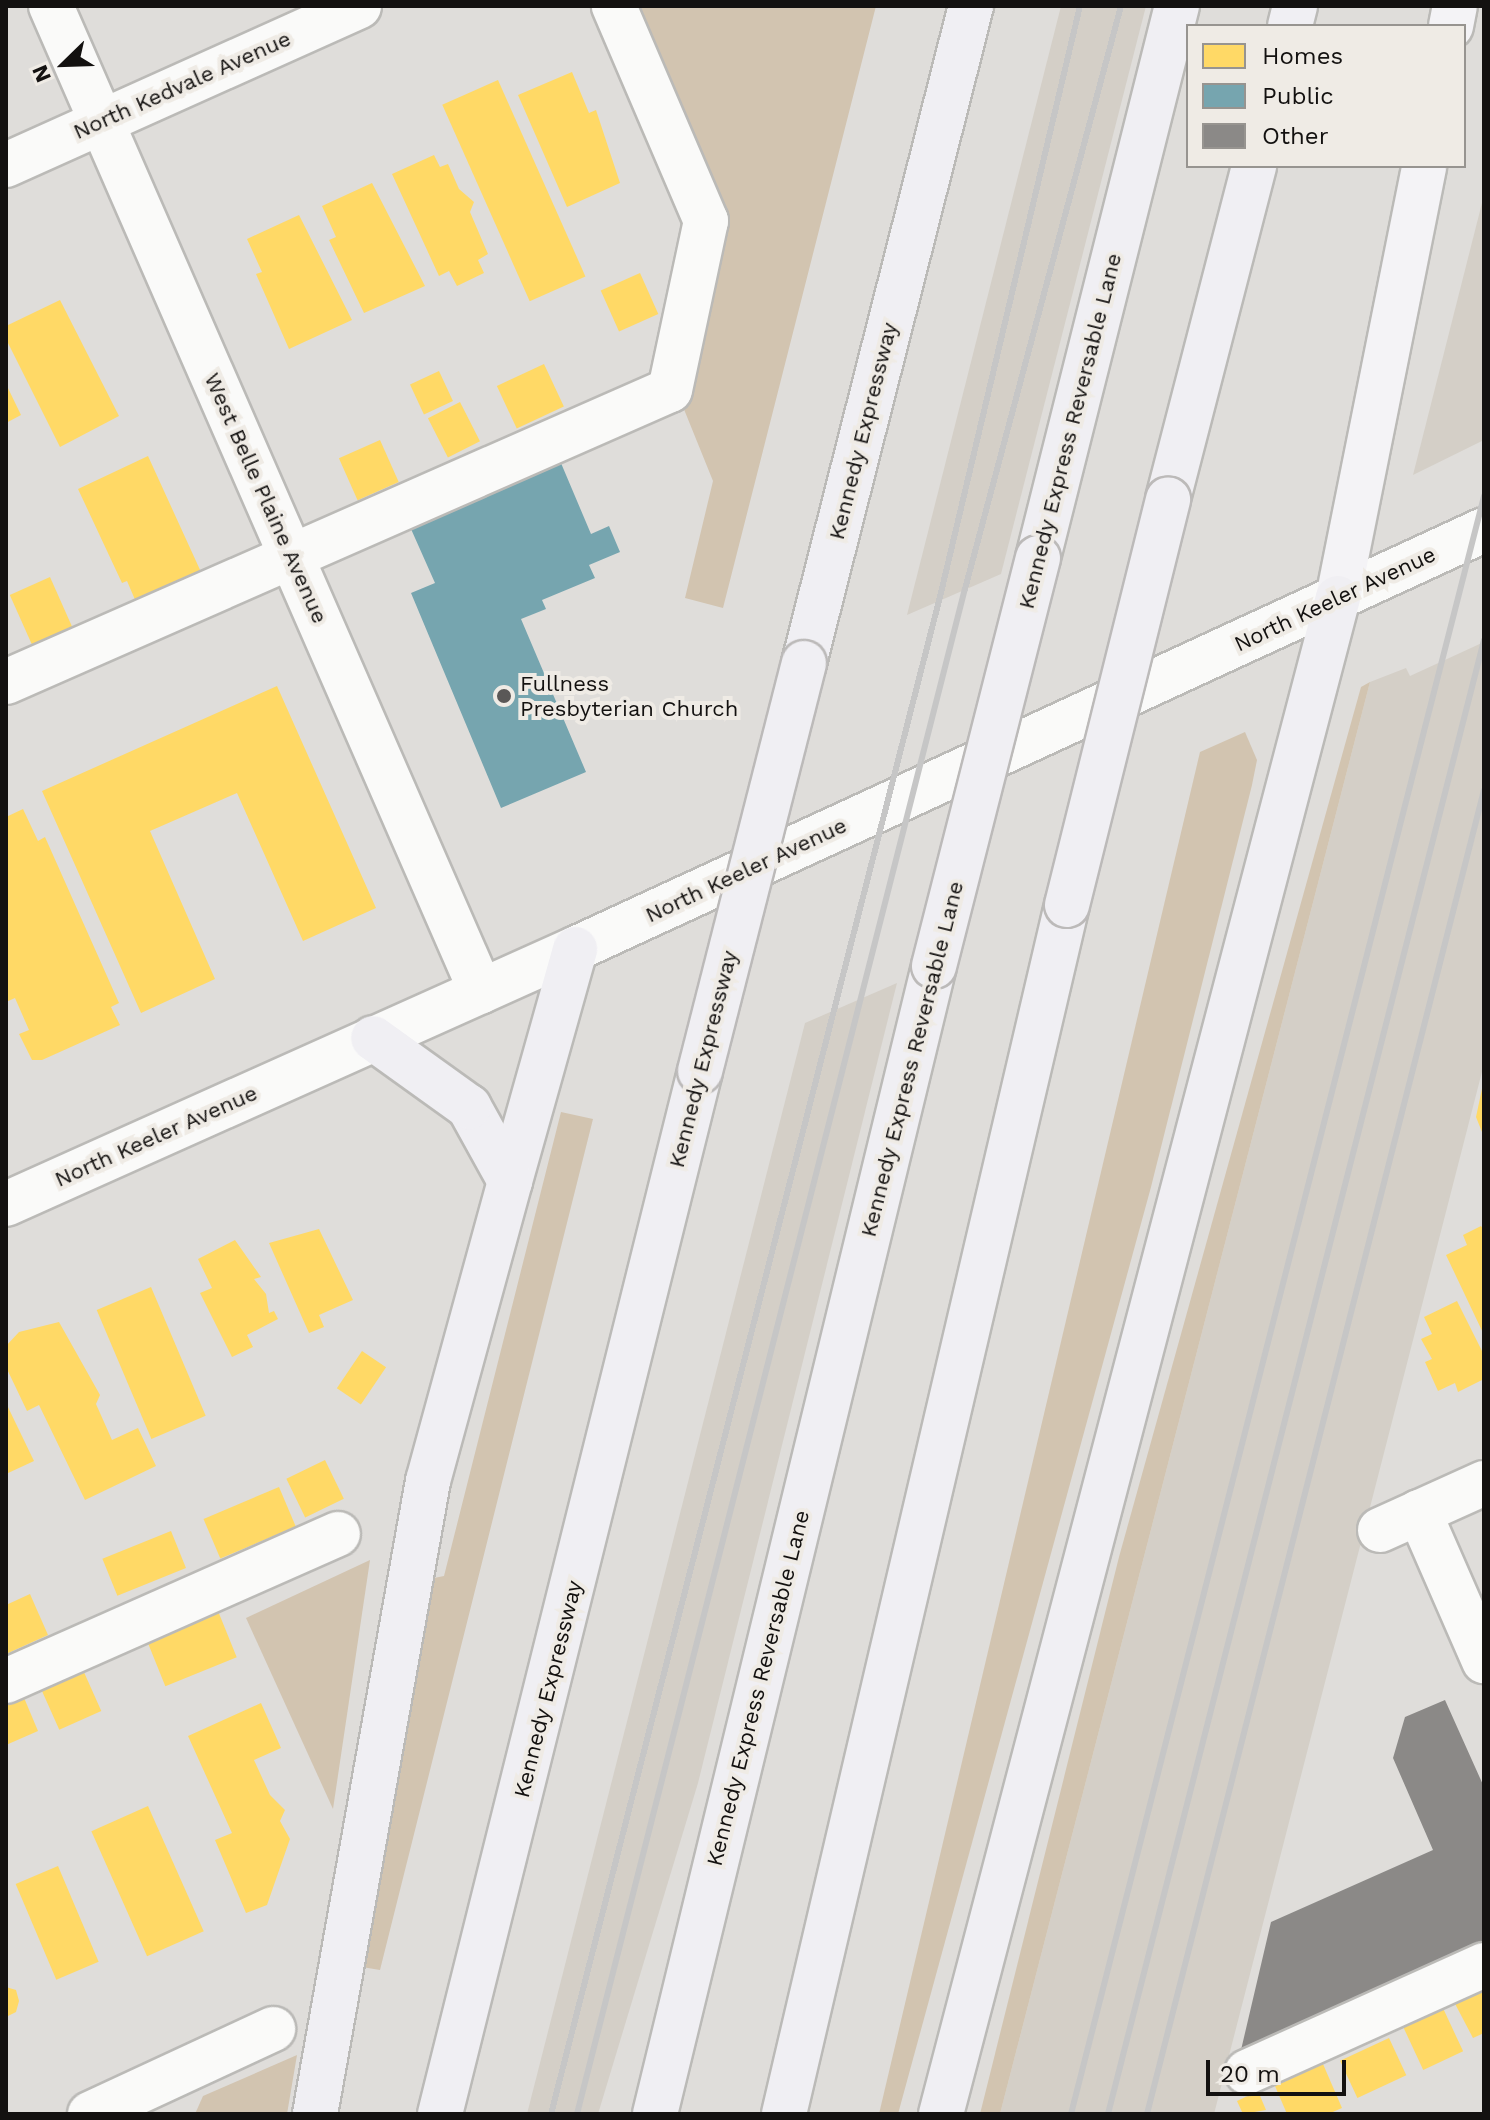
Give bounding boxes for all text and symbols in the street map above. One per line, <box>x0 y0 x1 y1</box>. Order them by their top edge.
north arrow <box>24 24 104 104</box>
legend <box>1186 24 1466 168</box>
street label: North Kedvale Avenue <box>69 25 295 145</box>
text: Homes <box>1262 42 1343 70</box>
text: N <box>27 61 56 86</box>
text: Public <box>1262 82 1334 110</box>
text: Other <box>1262 122 1329 150</box>
street label: Kennedy Express Reversable Lane <box>1013 250 1127 612</box>
street label: Kennedy Expressway <box>823 319 903 543</box>
street label: West Belle Plaine Avenue <box>199 368 333 628</box>
street label: North Keeler Avenue <box>1230 540 1440 658</box>
place label: Fullness Presbyterian Church <box>520 670 738 722</box>
marker: Fullness Presbyterian Church <box>495 687 513 705</box>
street label: North Keeler Avenue <box>641 811 851 929</box>
street label: Kennedy Express Reversable Lane <box>855 878 969 1240</box>
street label: Kennedy Expressway <box>663 947 743 1171</box>
street label: North Keeler Avenue <box>50 1079 262 1193</box>
street label: Kennedy Express Reversable Lane <box>701 1507 815 1869</box>
street label: Kennedy Expressway <box>508 1577 588 1801</box>
scale bar <box>1210 2044 1350 2094</box>
text: 20 m <box>1220 2060 1280 2088</box>

